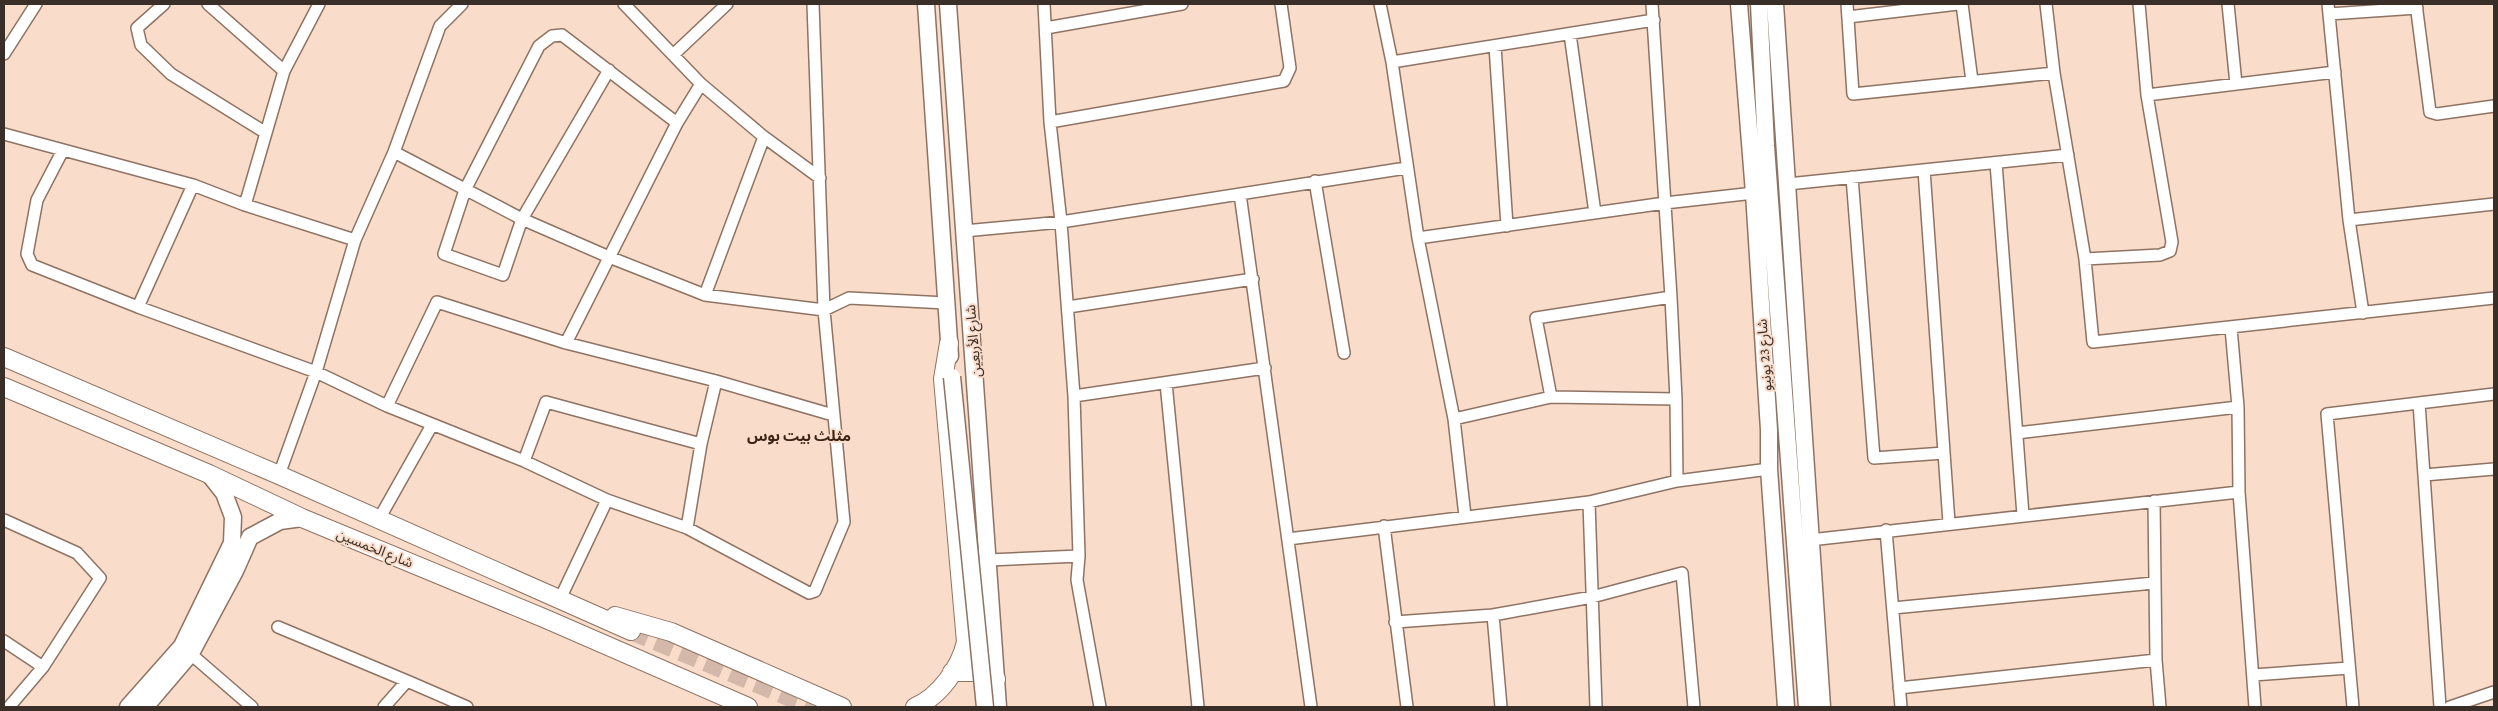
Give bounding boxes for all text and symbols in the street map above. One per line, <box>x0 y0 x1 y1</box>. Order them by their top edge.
street label: شارع الأربعين <box>962 304 987 378</box>
street label: شارع 23 يونيو <box>1753 318 1777 392</box>
district label: مثلث بيت بوس <box>747 428 851 445</box>
street label: شارع الخمسين <box>333 525 416 573</box>

